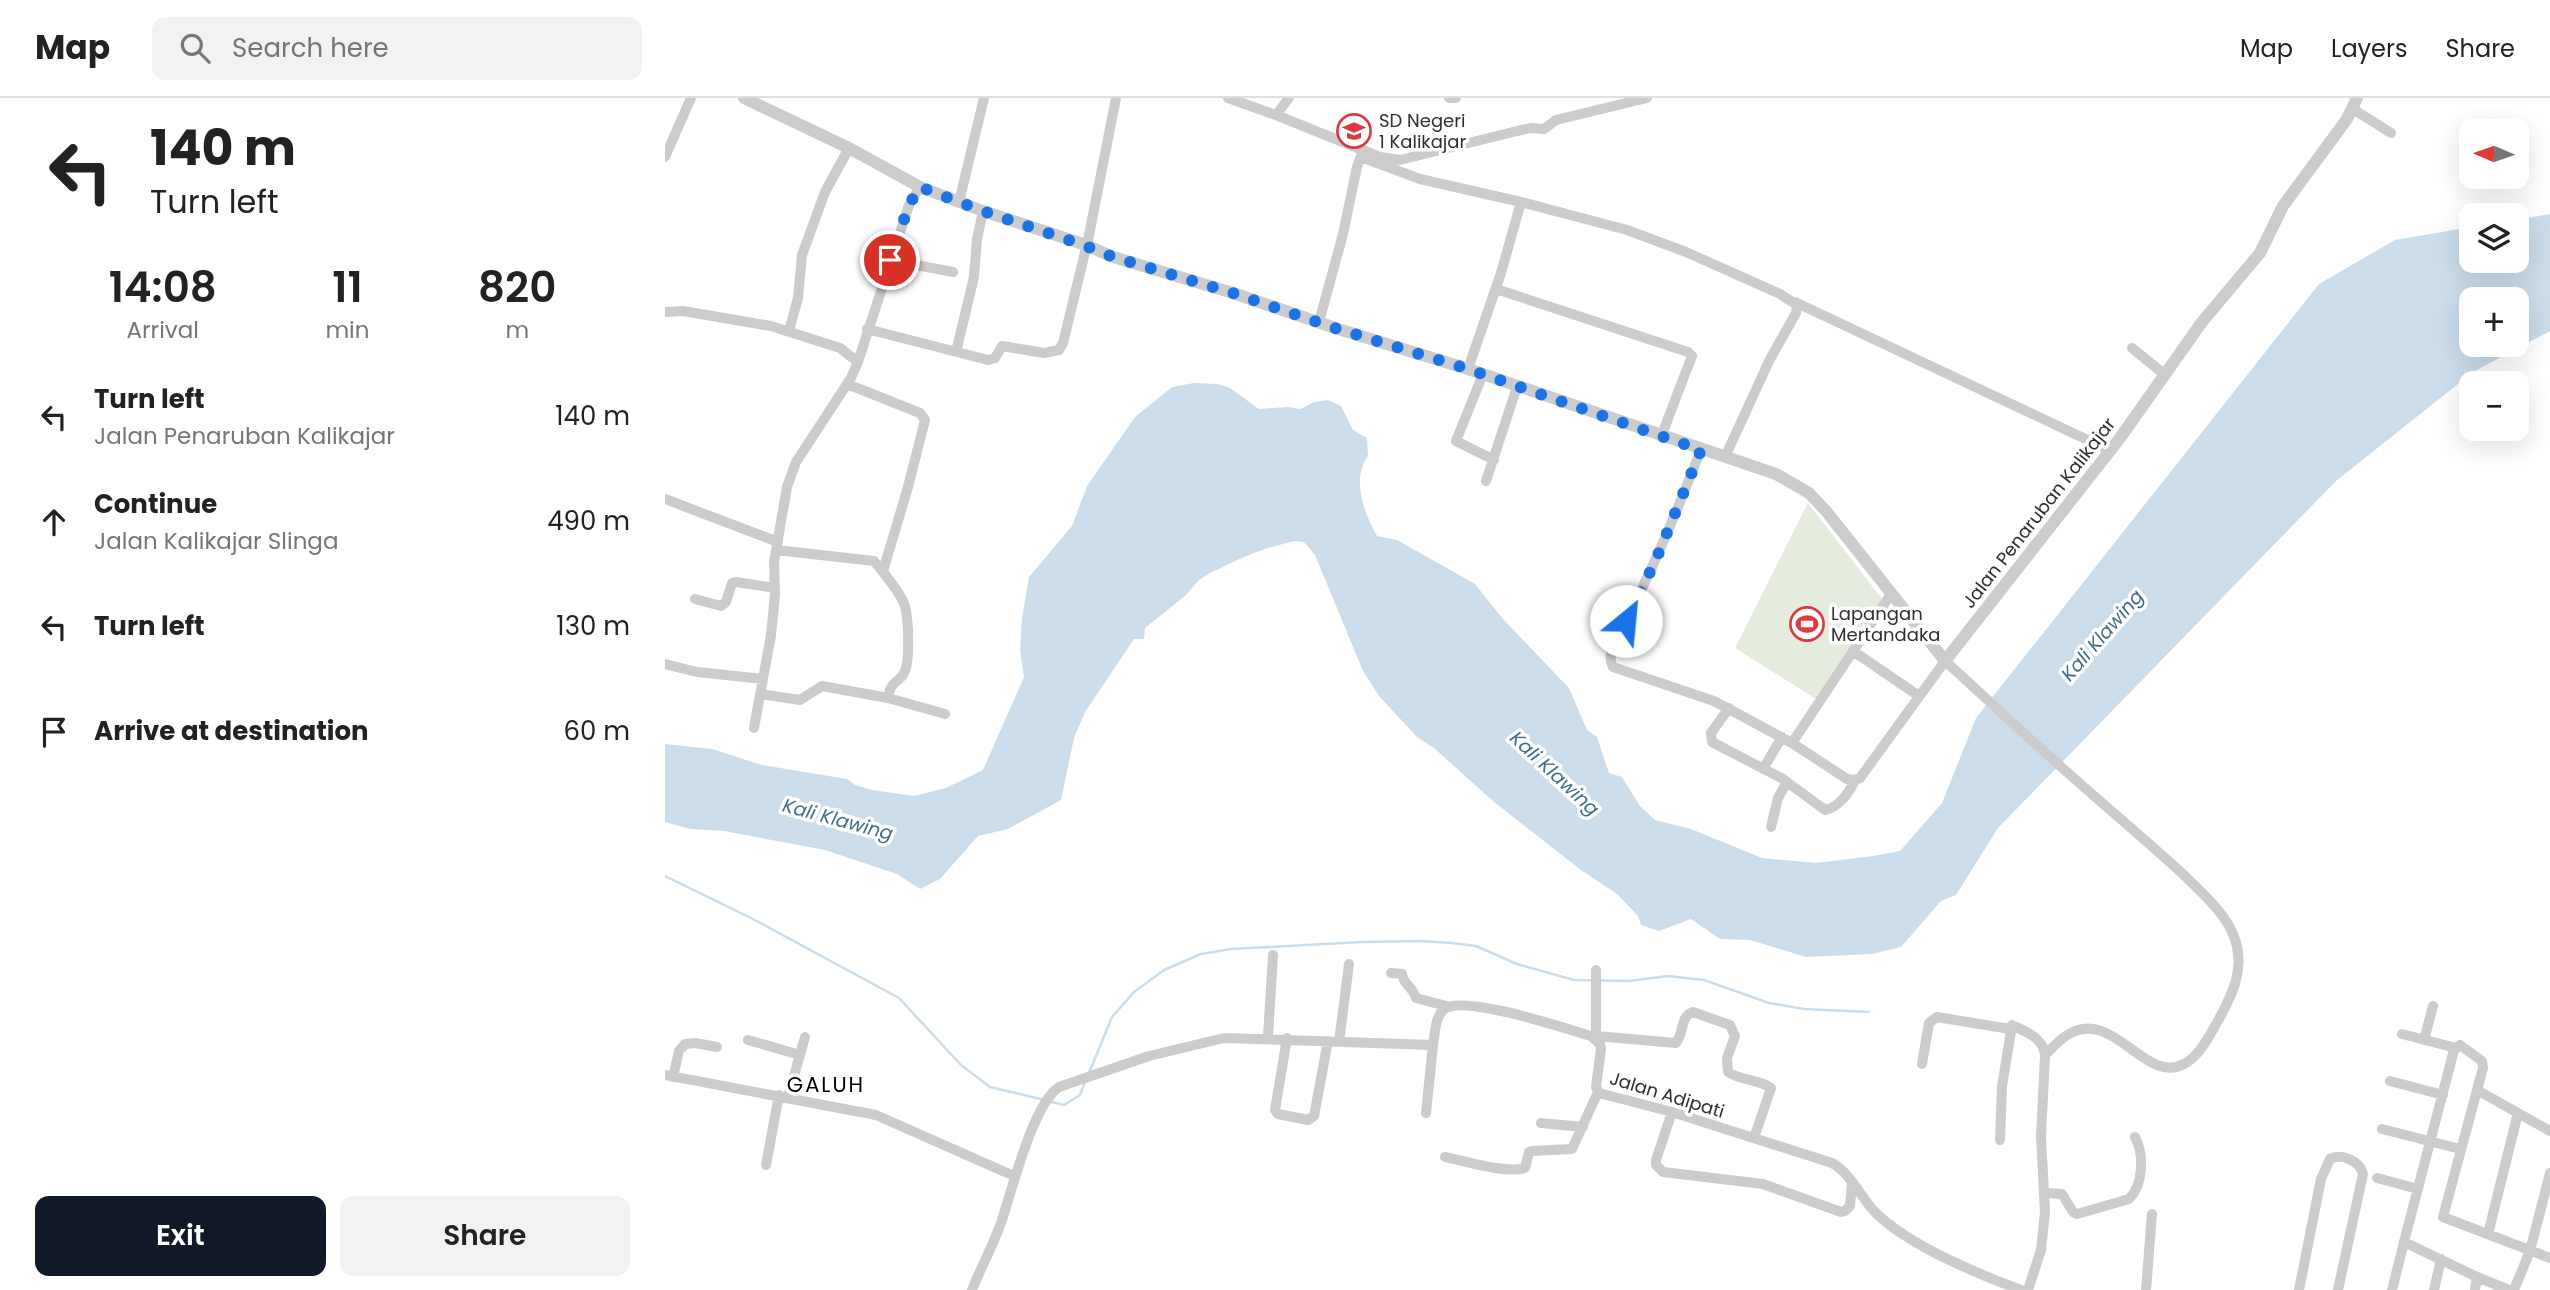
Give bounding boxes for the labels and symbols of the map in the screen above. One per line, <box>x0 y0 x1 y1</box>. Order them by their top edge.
place label: SD Negeri 1 Kalikajar <box>1379 108 1466 154</box>
school or university icon: SD Negeri 1 Kalikajar <box>1335 112 1373 150</box>
north arrow <box>2459 119 2529 189</box>
pin <box>860 230 920 290</box>
street label: Jalan Penaruban Kalikajar <box>1956 412 2121 613</box>
position arrow <box>1589 584 1663 658</box>
water label: Kali Klawing <box>2055 584 2150 687</box>
place label: Lapangan Mertandaka <box>1831 601 1940 647</box>
sports icon: Lapangan Mertandaka <box>1788 605 1826 643</box>
water label: Kali Klawing <box>1504 725 1605 822</box>
water label: Kali Klawing <box>780 792 896 847</box>
street label: Jalan Adipati <box>1607 1065 1728 1124</box>
district label: GALUH <box>787 1070 865 1099</box>

